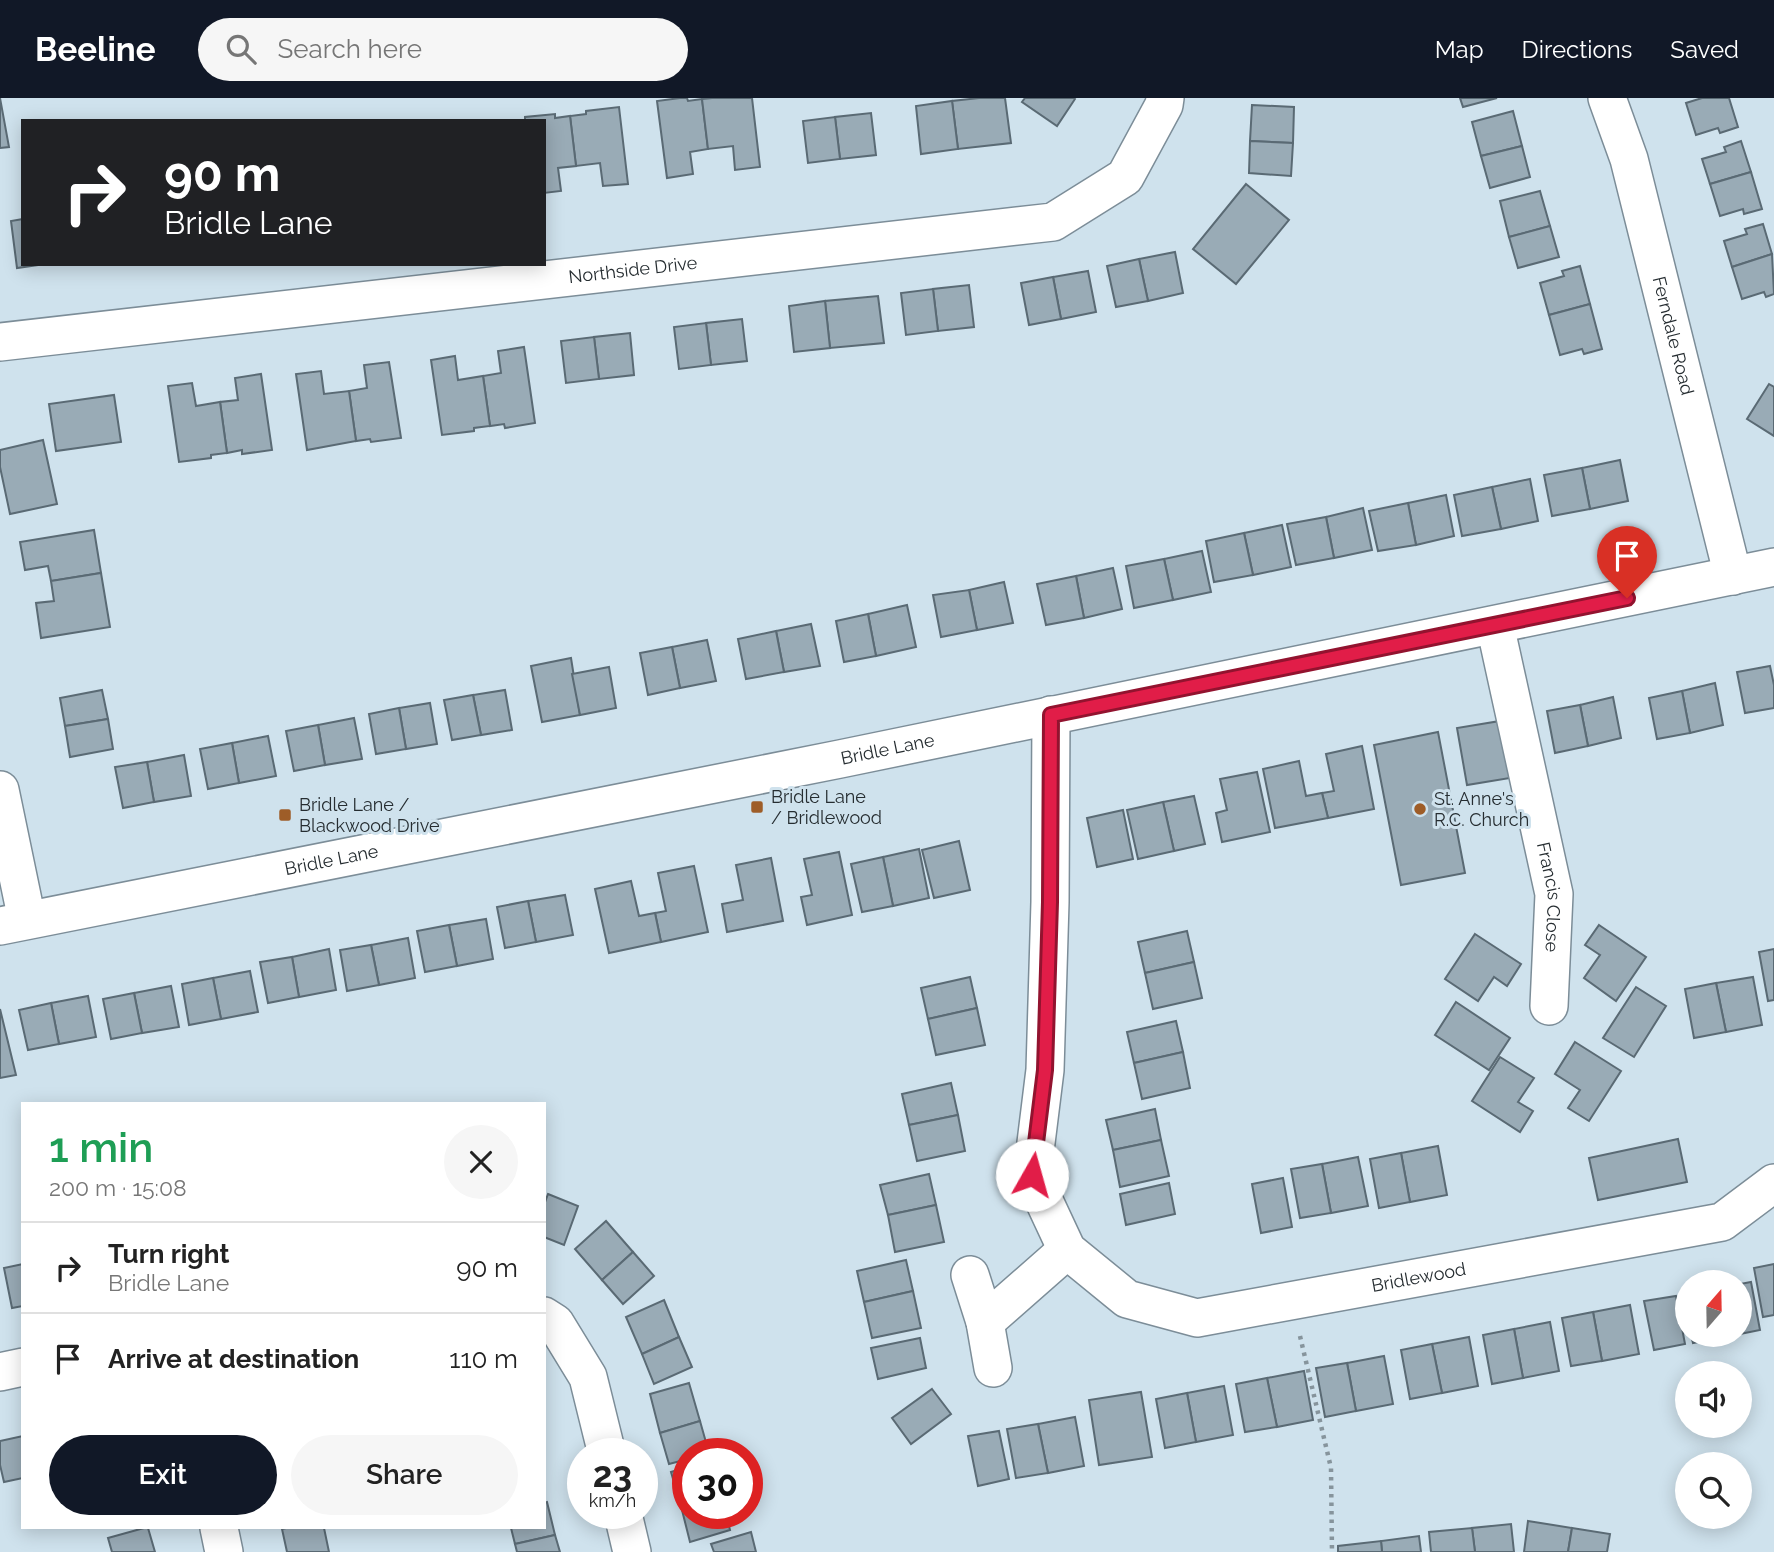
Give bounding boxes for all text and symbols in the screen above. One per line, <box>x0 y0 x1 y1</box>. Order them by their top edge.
search box <box>198 18 688 81</box>
text: Beeline <box>35 30 156 69</box>
icon: search <box>222 30 260 68</box>
text: Search here <box>278 34 422 64</box>
text: Map <box>1435 35 1484 64</box>
text: Directions <box>1522 35 1632 64</box>
text: Saved <box>1670 35 1739 64</box>
text: 90 m <box>164 145 280 202</box>
icon: right <box>49 147 140 238</box>
text: Bridle Lane <box>164 204 333 241</box>
street label: Northside Drive <box>567 252 699 287</box>
street label: Ferndale Road <box>1649 274 1698 397</box>
pin <box>1597 526 1657 598</box>
icon: arrive <box>1608 537 1646 575</box>
street label: Bridle Lane <box>839 729 936 769</box>
place label: Bridle Lane / Bridlewood <box>771 786 882 828</box>
place label: St. Anne's R.C. Church <box>1434 788 1529 830</box>
place label: Bridle Lane / Blackwood Drive <box>299 794 440 836</box>
marker: Bridle Lane / Bridlewood <box>749 799 765 815</box>
marker: St. Anne's R.C. Church <box>1412 801 1428 817</box>
marker: Bridle Lane / Blackwood Drive <box>277 807 293 823</box>
street label: Bridle Lane <box>283 840 380 879</box>
street label: Francis Close <box>1533 840 1565 953</box>
text: 1 min <box>49 1123 153 1172</box>
button: close <box>444 1125 518 1199</box>
position arrow <box>995 1138 1069 1212</box>
text: 200 m · 15:08 <box>49 1174 187 1201</box>
text: Turn right <box>108 1239 229 1269</box>
icon: right <box>49 1249 87 1287</box>
text: 90 m <box>456 1253 518 1283</box>
street label: Bridlewood <box>1370 1258 1468 1296</box>
text: Bridle Lane <box>108 1269 229 1296</box>
north arrow <box>1675 1270 1752 1348</box>
map controls <box>1675 1270 1752 1529</box>
icon: arrive <box>49 1340 87 1378</box>
text: Arrive at destination <box>108 1344 359 1374</box>
text: 110 m <box>449 1344 518 1374</box>
button: sound <box>1675 1361 1752 1438</box>
button: Exit <box>49 1435 277 1515</box>
button: Share <box>291 1435 518 1515</box>
speed limit sign: 30 <box>672 1438 763 1529</box>
button: search <box>1675 1452 1752 1529</box>
text: 23 <box>593 1454 632 1495</box>
text: km/h <box>589 1490 636 1511</box>

